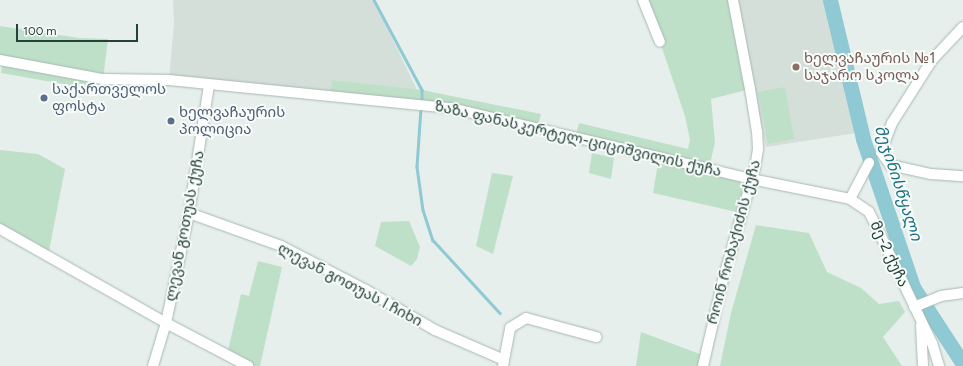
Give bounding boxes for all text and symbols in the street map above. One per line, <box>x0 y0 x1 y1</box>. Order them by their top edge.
scale bar <box>18 16 140 42</box>
text: 100 m <box>23 24 57 38</box>
place label: ხელვაჩაურის №1 საჯარო სკოლა <box>804 49 935 84</box>
marker: ხელვაჩაურის №1 საჯარო სკოლა <box>791 62 801 72</box>
place label: საქართველოს ფოსტა <box>52 80 166 115</box>
marker: საქართველოს ფოსტა <box>39 93 49 103</box>
street label: ზაზა ფანასკერტელ-ციციშვილის ქუჩა <box>433 97 723 181</box>
place label: ხელვაჩაურის პოლიცია <box>179 103 285 138</box>
marker: ხელვაჩაურის პოლიცია <box>166 116 176 126</box>
water label: მეჯინისწყალი <box>870 123 926 243</box>
street label: ლევან გოთუას ქუჩა <box>162 149 208 303</box>
street label: როინ რობაქიძის ქუჩა <box>703 158 765 326</box>
street label: მე-2 ქუჩა <box>866 218 912 290</box>
street label: ლევან გოთუას I ჩიხი <box>275 239 425 331</box>

